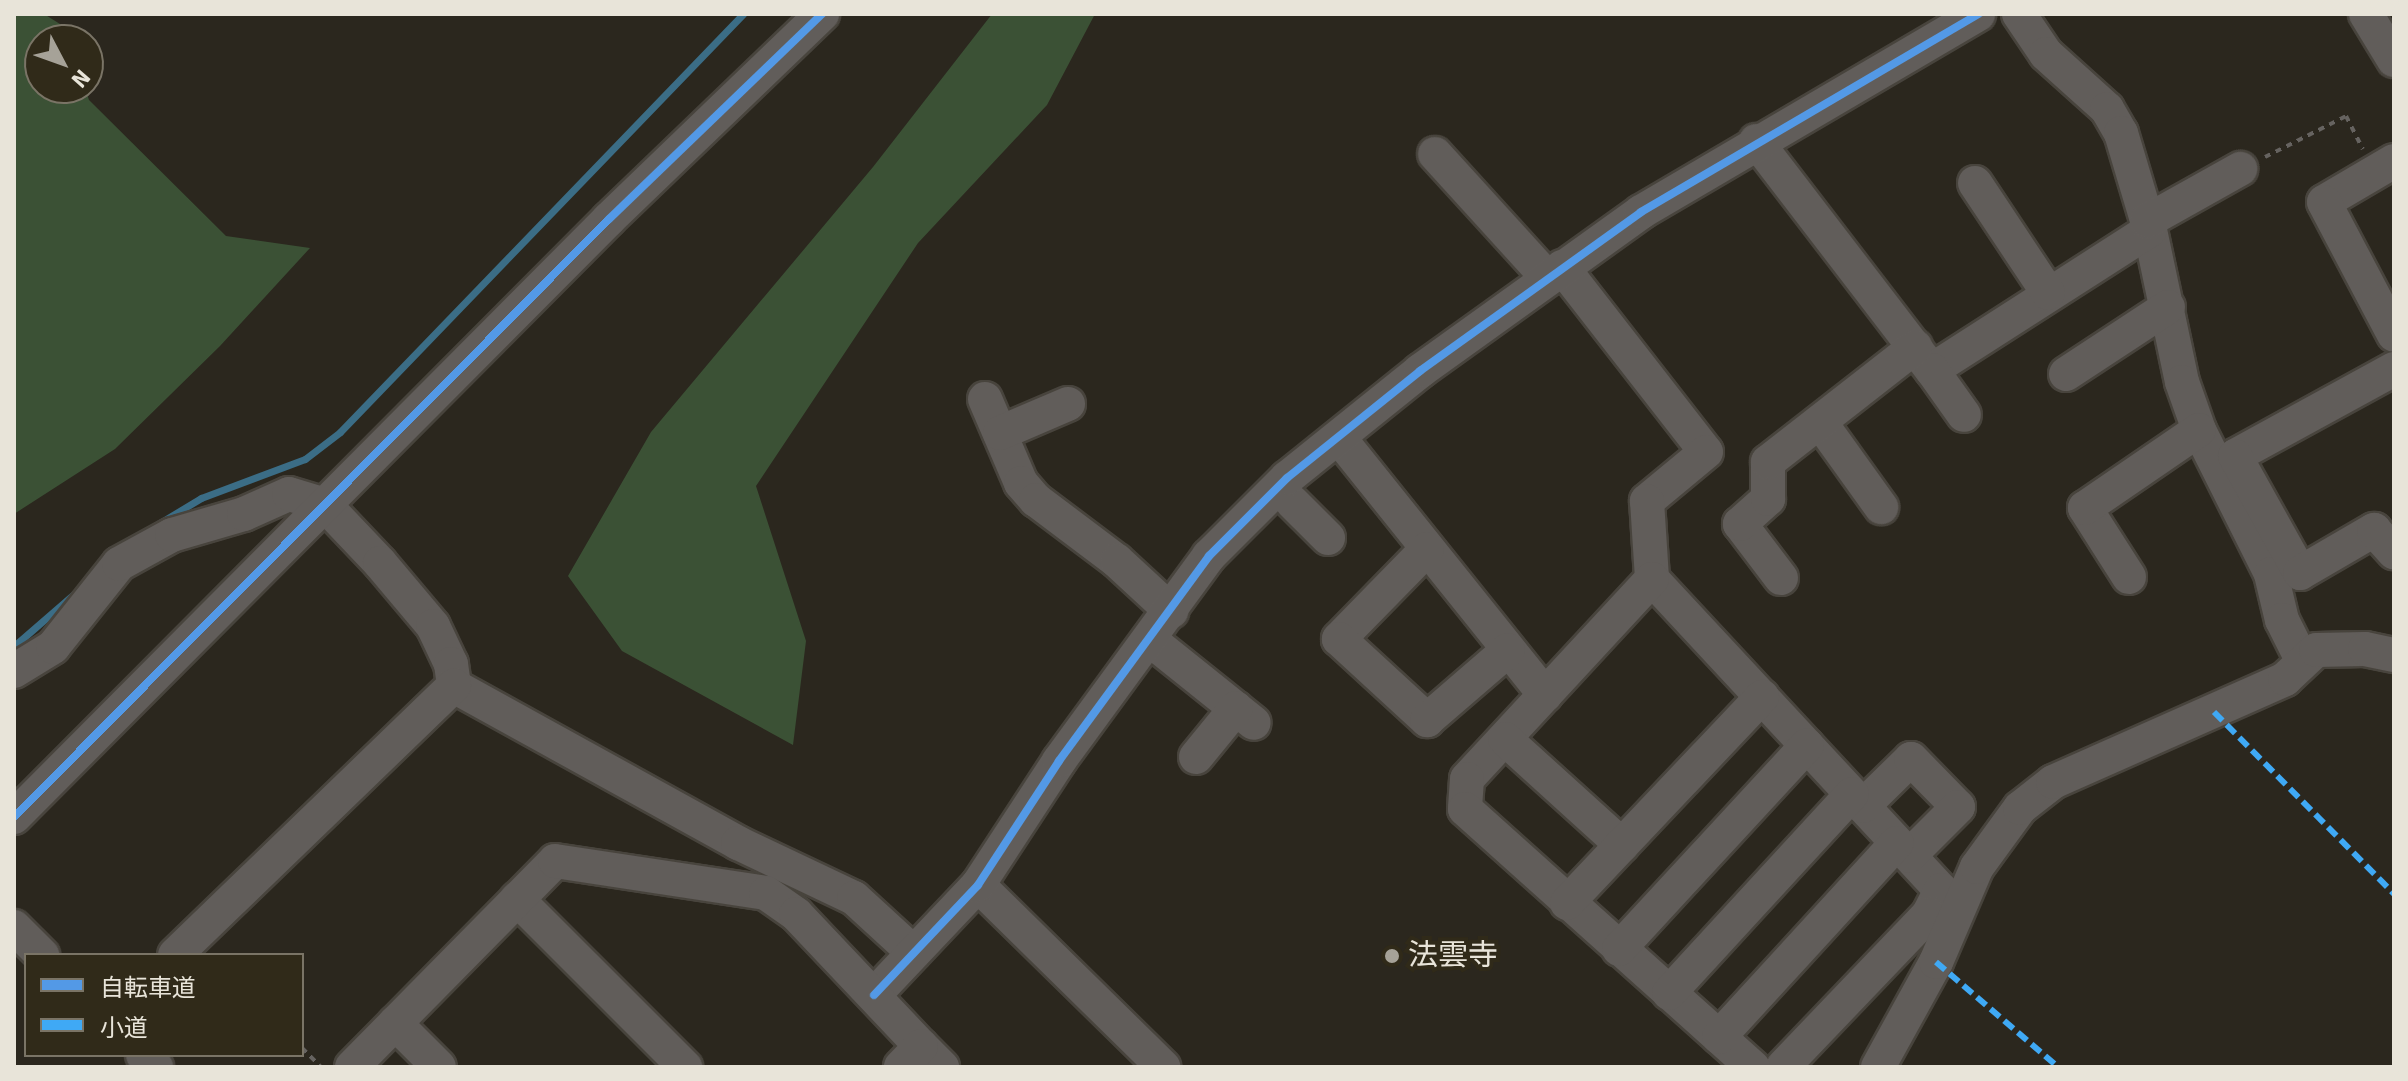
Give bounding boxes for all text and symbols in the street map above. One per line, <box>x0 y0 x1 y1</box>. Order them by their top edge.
north arrow <box>24 24 104 104</box>
text: N <box>66 64 96 93</box>
place label: 法雲寺 <box>1408 938 1498 974</box>
marker: 法雲寺 <box>1383 947 1401 965</box>
legend <box>24 953 304 1057</box>
text: 自転車道 <box>100 973 196 1003</box>
text: 小道 <box>100 1013 148 1043</box>

